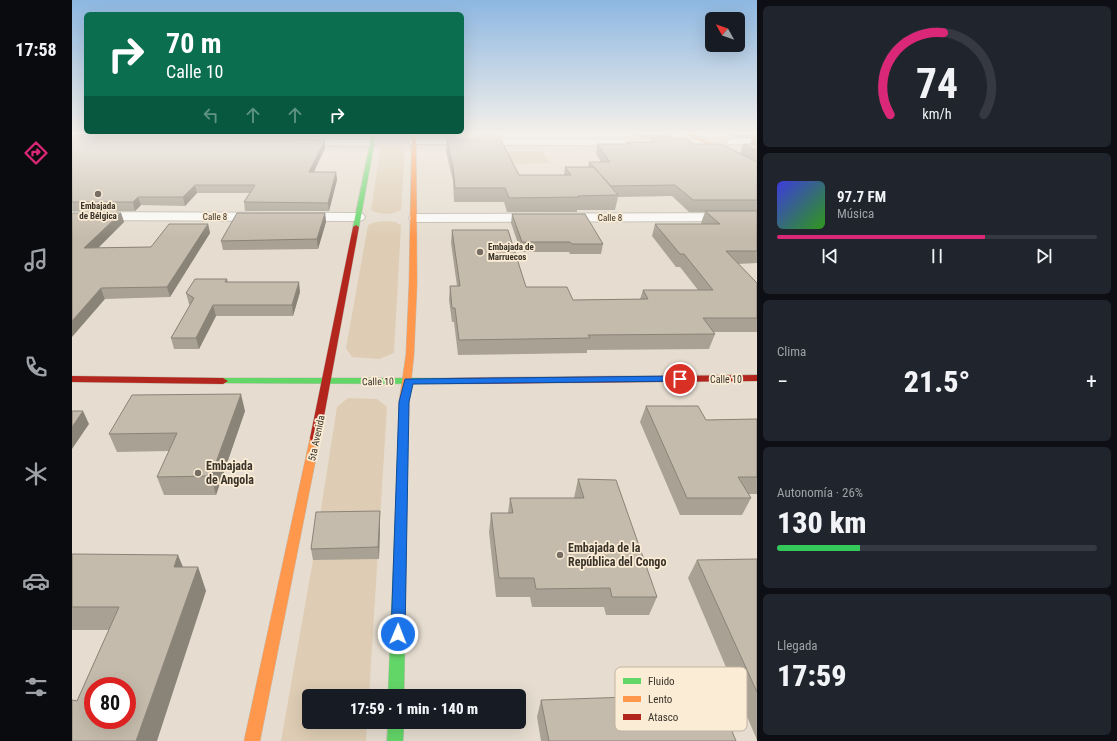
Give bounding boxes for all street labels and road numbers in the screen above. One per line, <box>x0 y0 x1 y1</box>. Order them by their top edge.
street label: Calle 8 <box>203 212 227 222</box>
street label: Calle 8 <box>598 213 622 223</box>
street label: Calle 10 <box>710 374 742 385</box>
street label: Calle 10 <box>362 376 394 387</box>
street label: 5ta Avenida <box>306 414 327 462</box>

